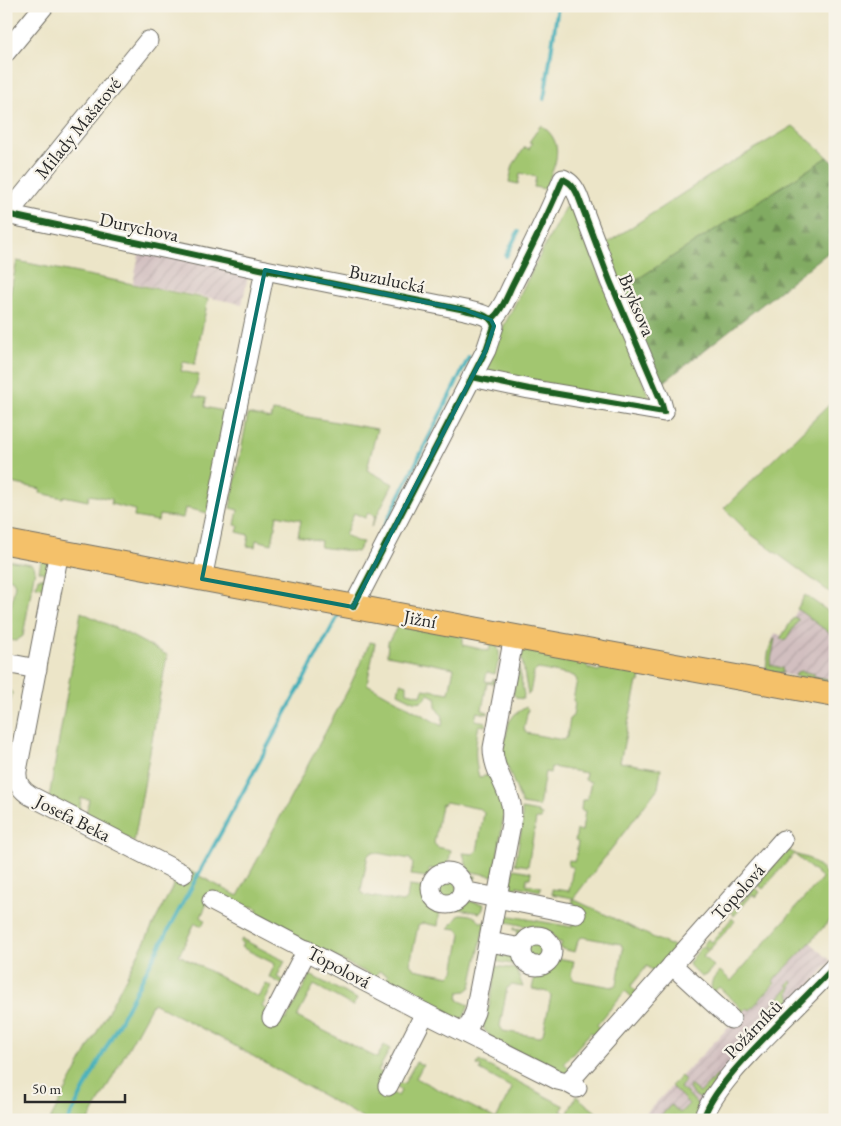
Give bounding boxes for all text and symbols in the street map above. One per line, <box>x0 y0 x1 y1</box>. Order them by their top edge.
street label: Milady Mašatové <box>29 72 127 184</box>
street label: Durychova <box>97 206 182 248</box>
street label: Buzulucká <box>347 259 428 299</box>
street label: Bryksova <box>613 270 661 340</box>
street label: Jižní <box>400 603 439 634</box>
street label: Josefa Beka <box>29 787 115 848</box>
street label: Topolová <box>706 858 770 926</box>
street label: Topolová <box>303 940 375 994</box>
street label: Požárníků <box>719 994 787 1064</box>
scale bar <box>25 1071 125 1103</box>
text: 50 m <box>32 1079 61 1098</box>

